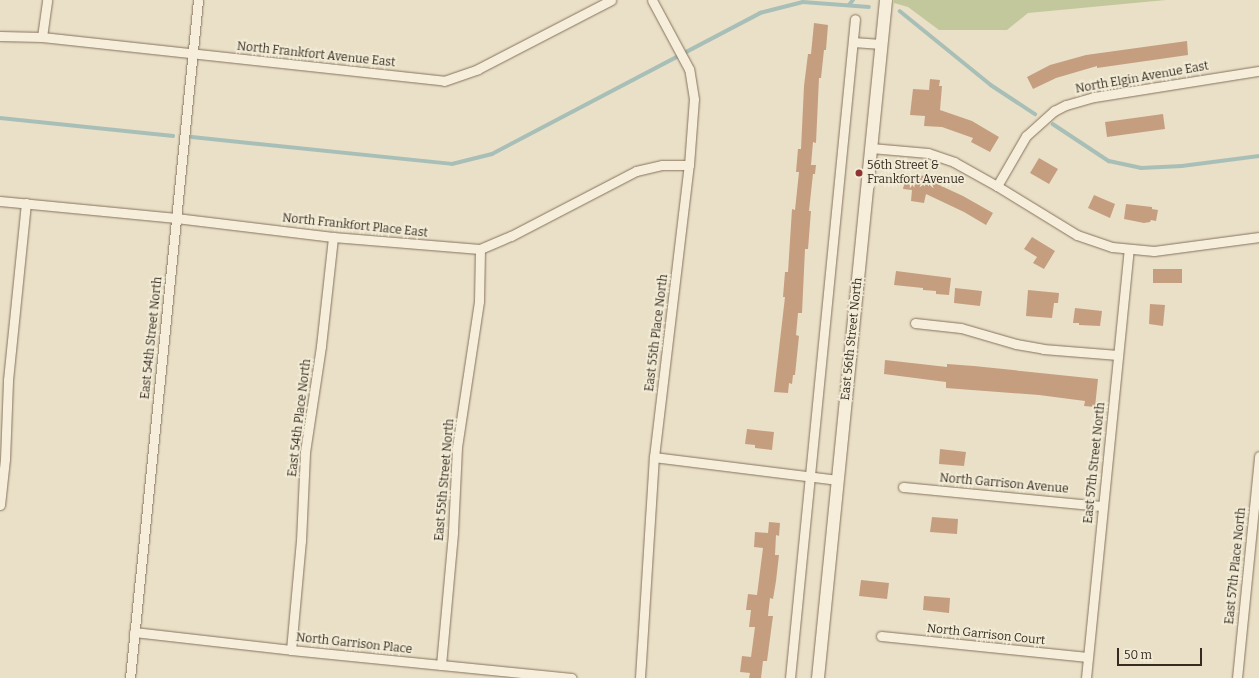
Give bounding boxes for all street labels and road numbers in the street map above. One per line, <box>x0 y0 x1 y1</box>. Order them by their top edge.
street label: North Frankfort Avenue East <box>236 40 396 70</box>
street label: North Elgin Avenue East <box>1074 59 1210 97</box>
street label: North Frankfort Place East <box>281 211 429 241</box>
street label: East 55th Place North <box>643 273 671 393</box>
street label: East 54th Street North <box>138 276 166 400</box>
street label: East 56th Street North <box>838 277 866 401</box>
street label: East 54th Place North <box>286 358 314 478</box>
street label: East 57th Street North <box>1081 402 1109 524</box>
street label: East 55th Street North <box>432 418 458 542</box>
street label: North Garrison Avenue <box>939 471 1069 497</box>
street label: East 57th Place North <box>1223 507 1249 625</box>
street label: North Garrison Court <box>926 622 1046 648</box>
street label: North Garrison Place <box>295 631 413 657</box>

